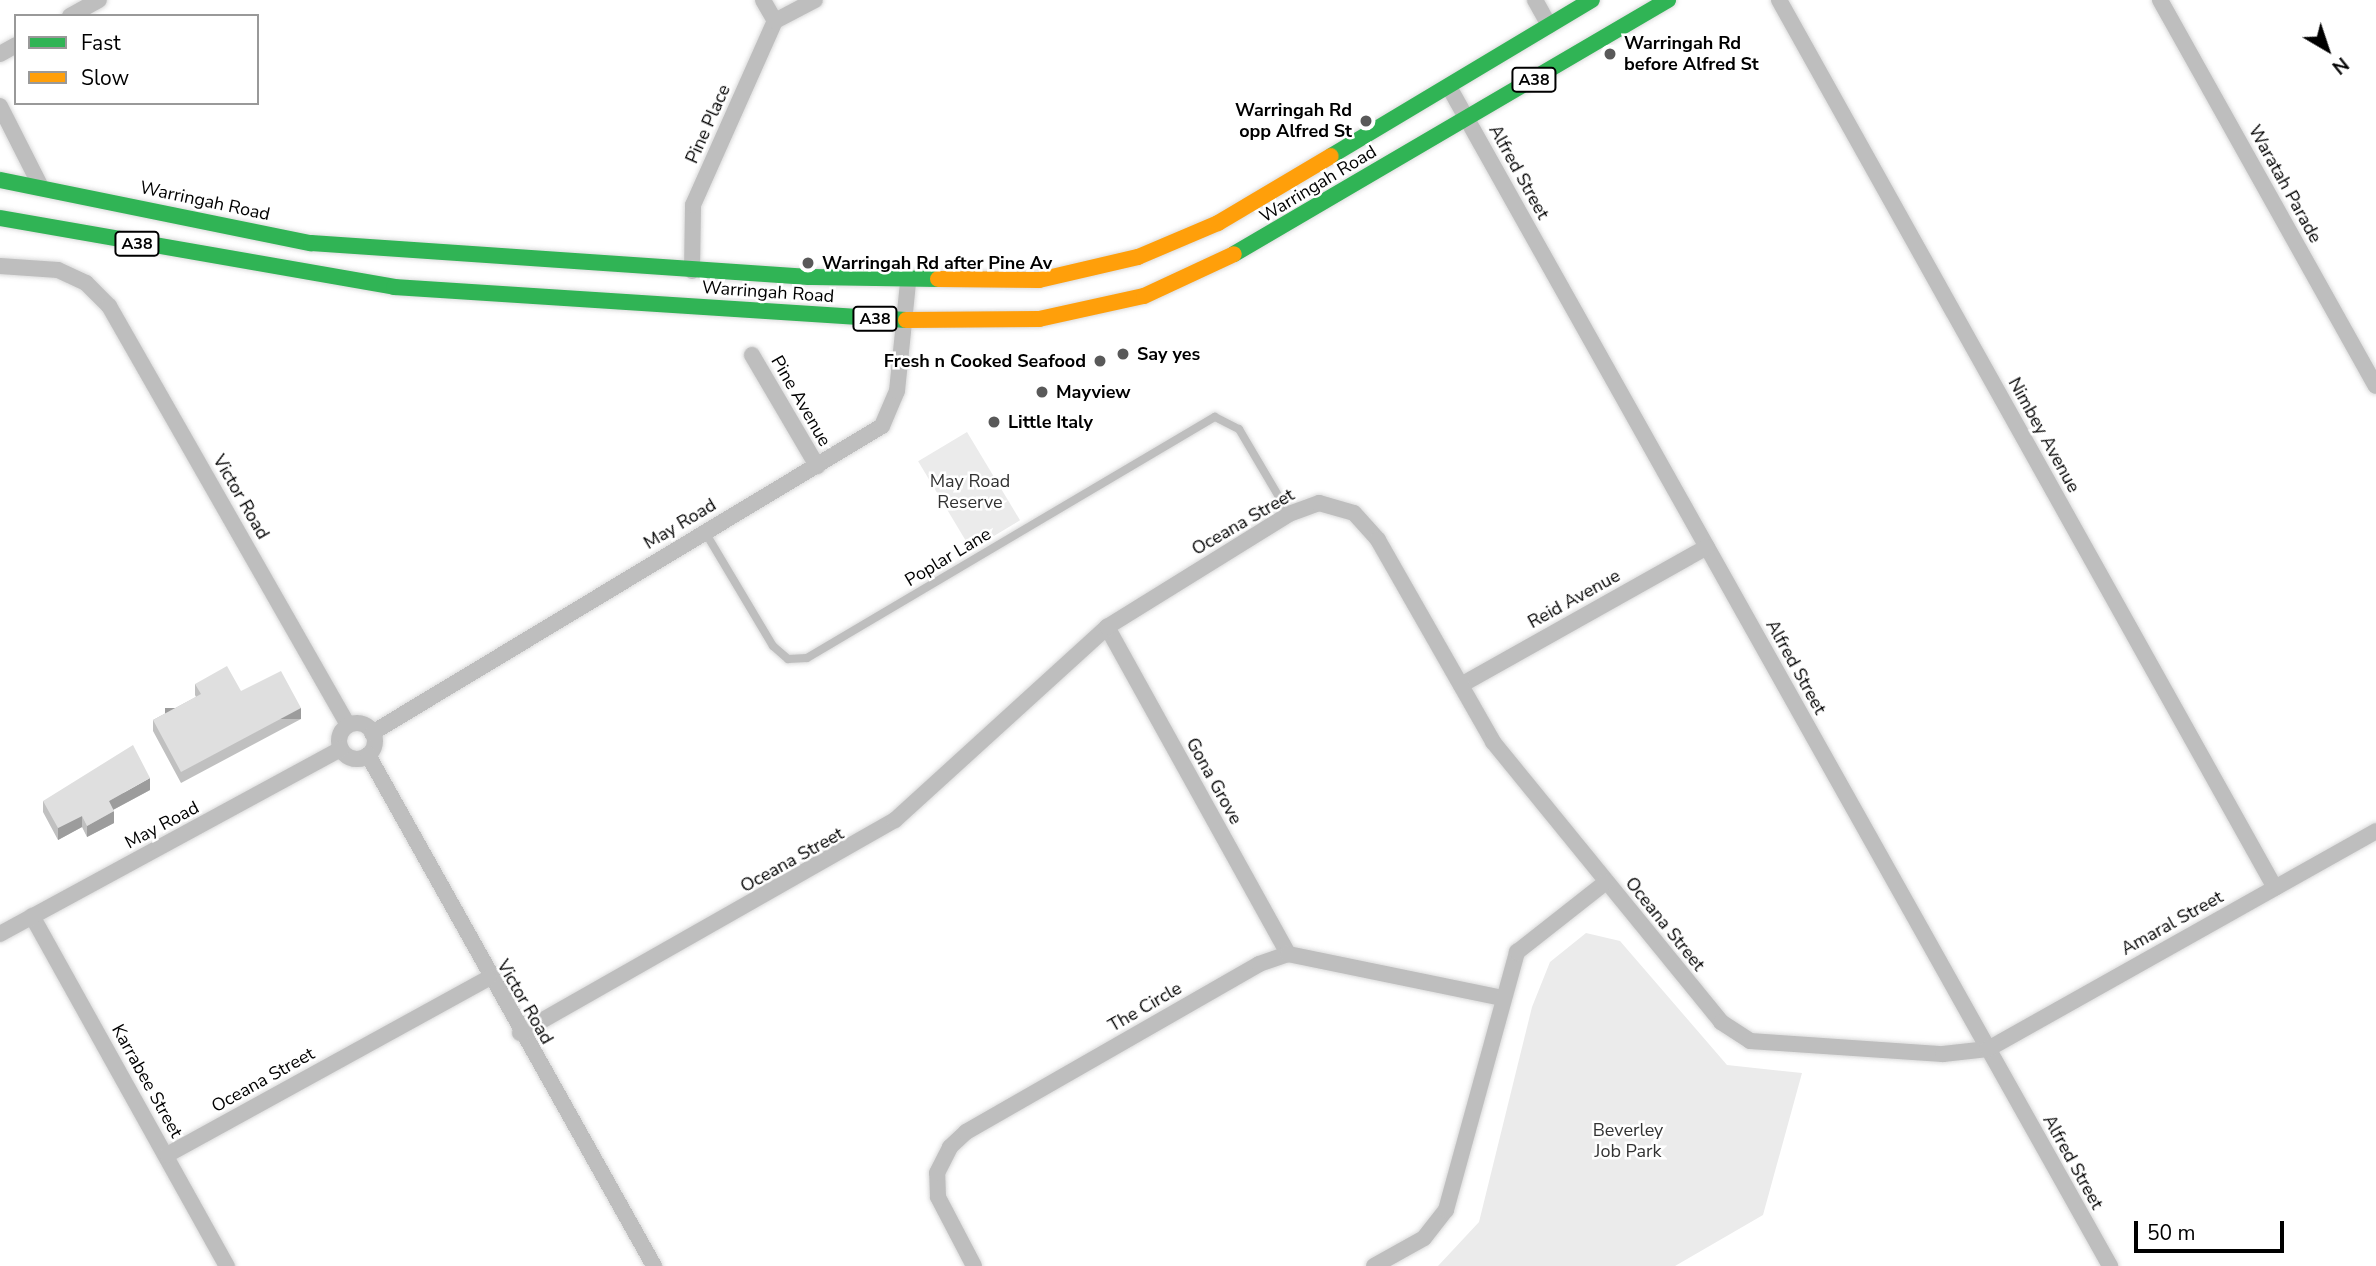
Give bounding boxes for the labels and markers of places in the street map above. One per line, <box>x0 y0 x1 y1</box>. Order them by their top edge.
place label: Warringah Rd before Alfred St <box>1624 33 1759 76</box>
marker: Warringah Rd before Alfred St <box>1602 46 1618 62</box>
place label: Warringah Rd opp Alfred St <box>1235 100 1352 142</box>
marker: Warringah Rd opp Alfred St <box>1358 113 1374 129</box>
place label: Warringah Rd after Pine Av <box>822 252 1052 274</box>
marker: Warringah Rd after Pine Av <box>800 255 816 271</box>
place label: Say yes <box>1137 343 1200 365</box>
marker: Say yes <box>1115 346 1131 362</box>
place label: Fresh n Cooked Seafood <box>884 350 1086 372</box>
marker: Fresh n Cooked Seafood <box>1092 353 1108 369</box>
place label: Mayview <box>1056 381 1131 403</box>
marker: Mayview <box>1034 384 1050 400</box>
place label: Little Italy <box>1008 411 1093 433</box>
marker: Little Italy <box>986 414 1002 430</box>

